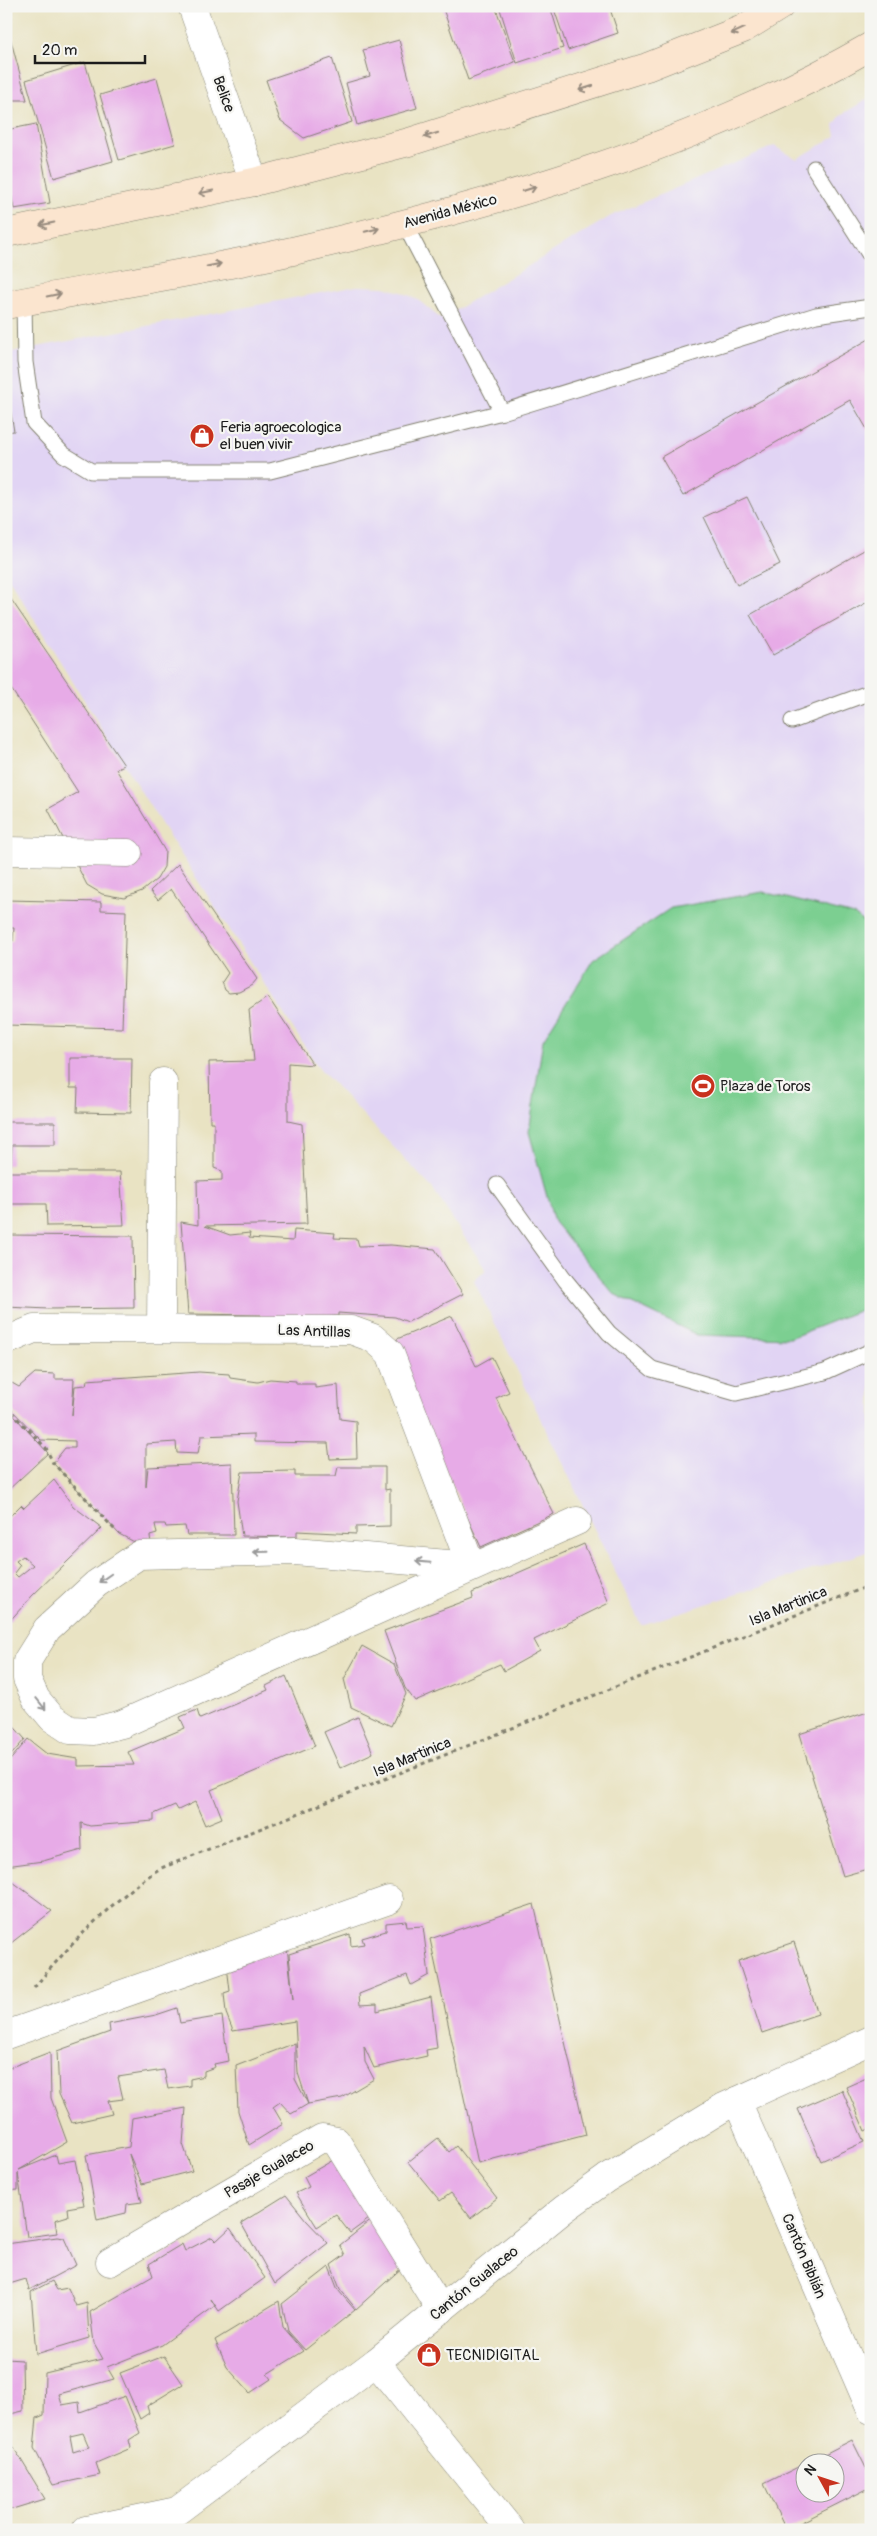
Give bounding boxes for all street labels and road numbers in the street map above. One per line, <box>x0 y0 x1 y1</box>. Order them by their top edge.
street label: Belice <box>208 73 239 115</box>
street label: Avenida México <box>401 190 499 233</box>
street label: Las Antillas <box>277 1321 351 1342</box>
street label: Isla Martinica <box>747 1582 830 1631</box>
street label: Isla Martinica <box>371 1733 454 1782</box>
street label: Pasaje Gualaceo <box>221 2136 318 2203</box>
street label: Cantón Biblián <box>777 2211 830 2302</box>
street label: Cantón Gualaceo <box>426 2242 522 2325</box>

